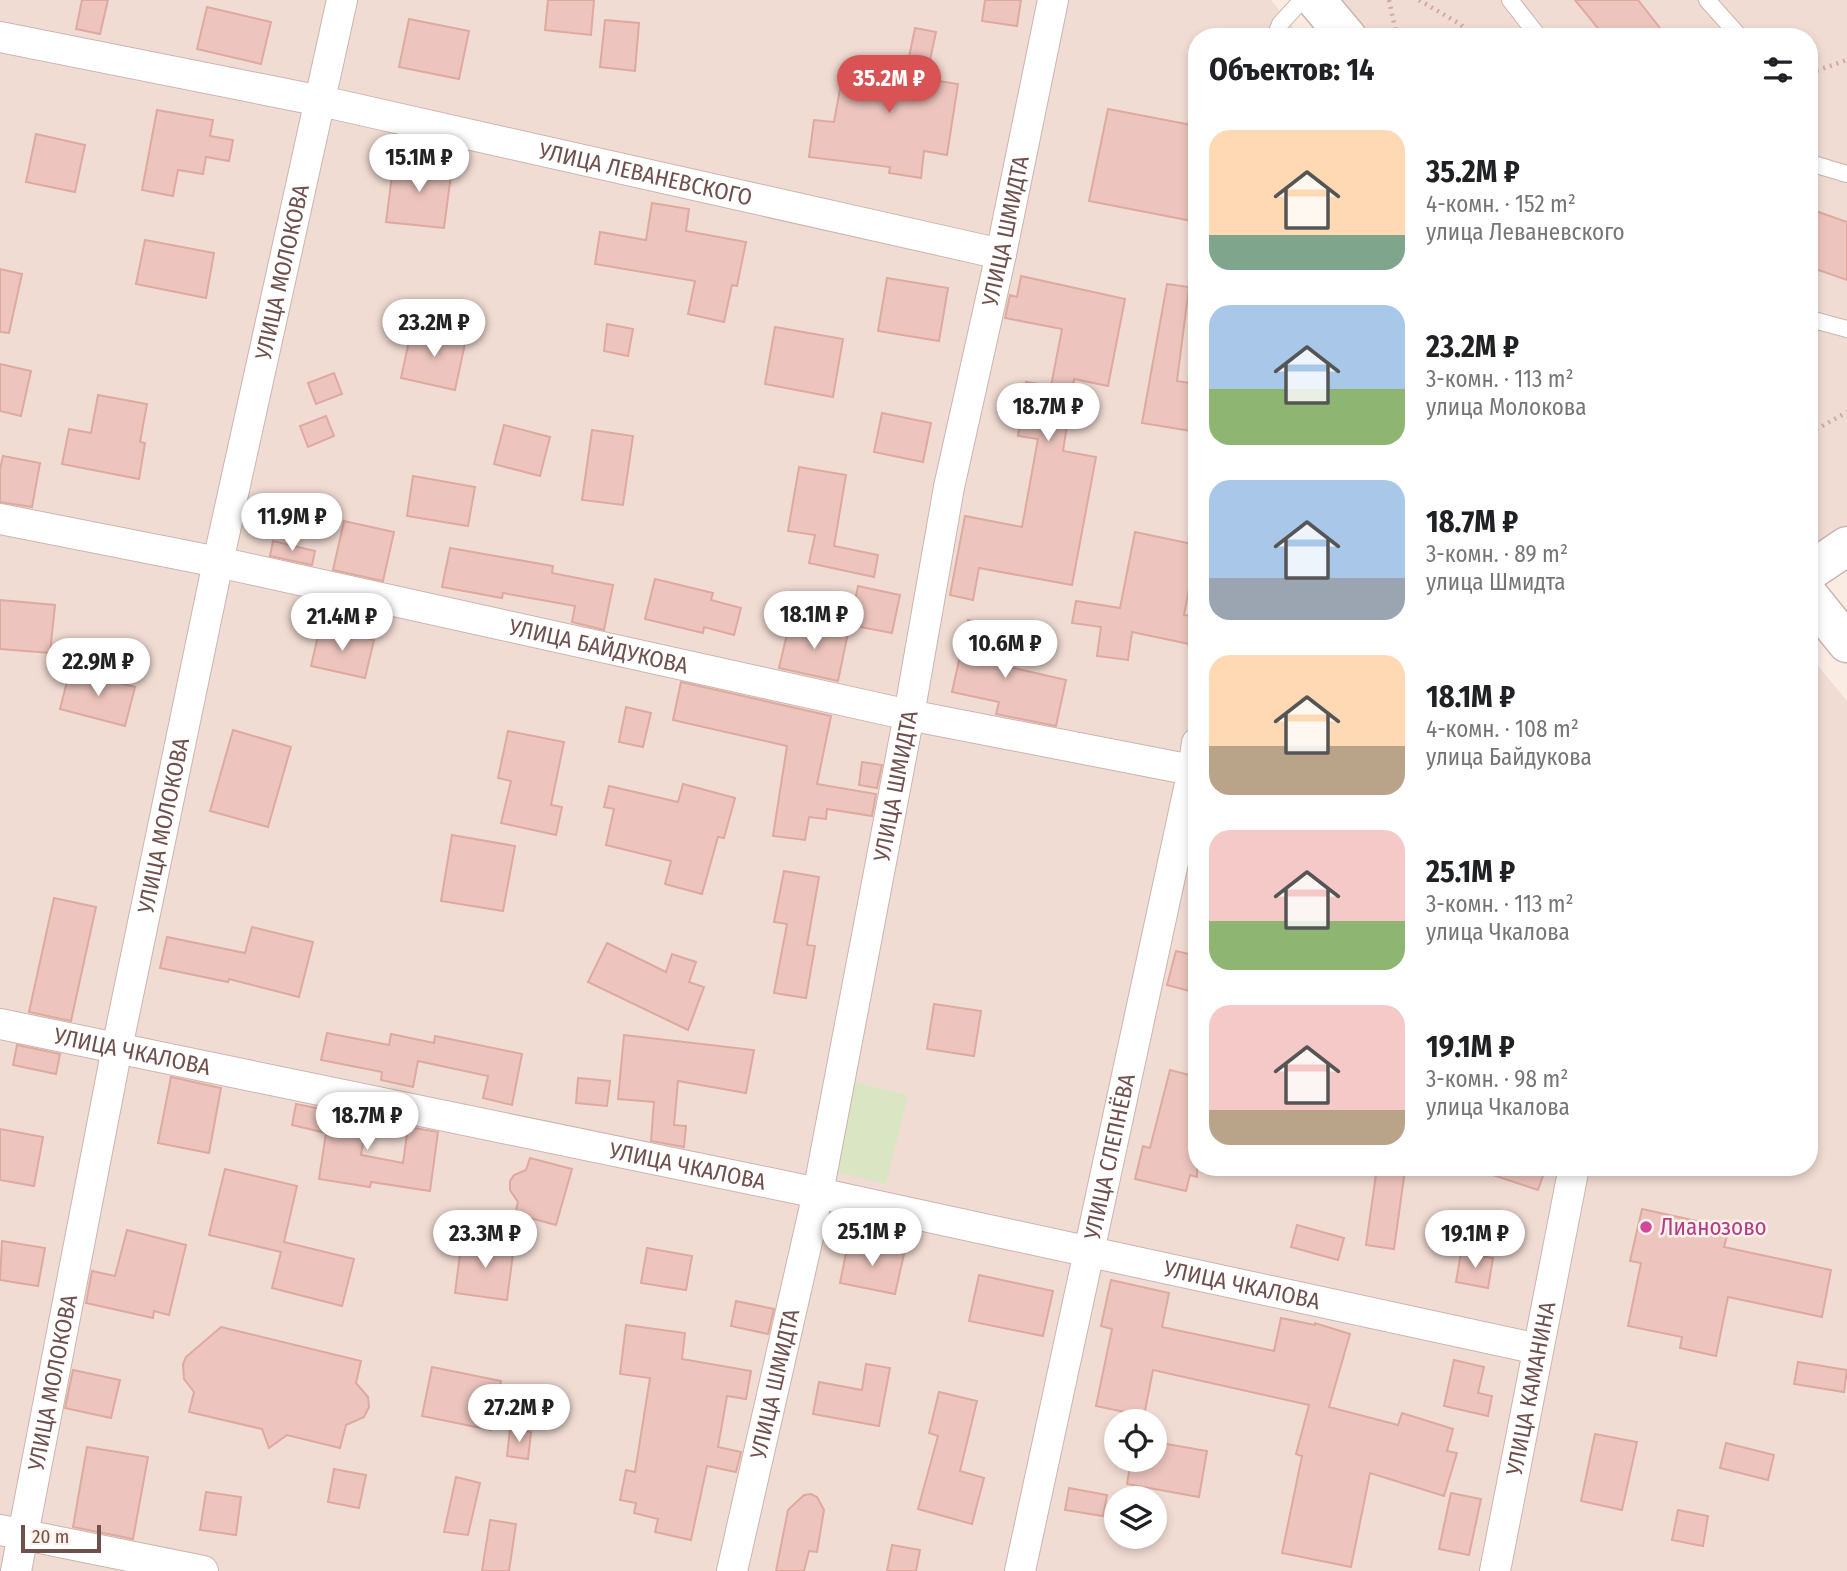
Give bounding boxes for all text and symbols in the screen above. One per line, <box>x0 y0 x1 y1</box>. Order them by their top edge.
icon: filters <box>1759 51 1797 89</box>
text: Объектов: 14 <box>1209 52 1375 88</box>
pin: 35.2M ₽ <box>824 55 954 115</box>
text: 35.2M ₽ <box>853 64 925 92</box>
pin: 15.1M ₽ <box>354 134 484 194</box>
street label: УЛИЦА ЛЕВАНЕВСКОГО <box>535 136 755 212</box>
text: 15.1M ₽ <box>385 143 453 171</box>
street label: УЛИЦА ШМИДТА <box>976 153 1035 310</box>
text: 35.2M ₽ <box>1426 154 1520 190</box>
icon: home <box>1265 158 1349 242</box>
street label: УЛИЦА МОЛОКОВА <box>249 182 315 363</box>
text: 4-комн. · 152 m² <box>1426 190 1576 218</box>
text: улица Леваневского <box>1426 218 1625 246</box>
pin: 23.2M ₽ <box>369 300 499 359</box>
text: 23.2M ₽ <box>398 308 470 336</box>
text: 23.2M ₽ <box>1426 329 1519 365</box>
icon: home <box>1265 333 1349 417</box>
text: 3-комн. · 113 m² <box>1426 365 1574 393</box>
pin: 18.7M ₽ <box>983 384 1113 443</box>
text: 18.7M ₽ <box>1013 392 1083 420</box>
text: улица Молокова <box>1426 393 1586 421</box>
pin: 11.9M ₽ <box>227 494 357 553</box>
text: 11.9M ₽ <box>257 502 327 530</box>
text: 18.7M ₽ <box>1426 504 1518 540</box>
icon: home <box>1265 508 1349 592</box>
text: 3-комн. · 89 m² <box>1426 540 1568 568</box>
text: улица Шмидта <box>1426 568 1566 596</box>
pin: 18.1M ₽ <box>749 592 879 651</box>
pin: 21.4M ₽ <box>277 594 407 653</box>
text: 18.1M ₽ <box>780 600 848 628</box>
text: 21.4M ₽ <box>307 602 377 630</box>
street label: УЛИЦА БАЙДУКОВА <box>505 613 691 680</box>
pin: 10.6M ₽ <box>940 620 1070 680</box>
text: 10.6M ₽ <box>968 629 1042 657</box>
pin: 22.9M ₽ <box>33 638 163 698</box>
text: 22.9M ₽ <box>62 647 134 675</box>
text: 18.1M ₽ <box>1426 679 1515 715</box>
icon: home <box>1265 683 1349 767</box>
street label: УЛИЦА ШМИДТА <box>867 708 924 865</box>
text: 4-комн. · 108 m² <box>1426 715 1579 743</box>
street label: УЛИЦА МОЛОКОВА <box>131 735 195 917</box>
text: улица Байдукова <box>1426 743 1592 771</box>
text: 25.1M ₽ <box>1426 854 1515 890</box>
icon: home <box>1265 858 1349 942</box>
text: 3-комн. · 113 m² <box>1426 890 1574 918</box>
text: улица Чкалова <box>1426 918 1570 946</box>
street label: УЛИЦА ЧКАЛОВА <box>50 1021 213 1081</box>
text: 19.1M ₽ <box>1426 1029 1515 1065</box>
icon: home <box>1265 1033 1349 1117</box>
text: 3-комн. · 98 m² <box>1426 1065 1568 1093</box>
street label: УЛИЦА СЛЕПНЁВА <box>1078 1071 1141 1243</box>
pin: 18.7M ₽ <box>302 1092 432 1152</box>
text: улица Чкалова <box>1426 1093 1570 1121</box>
text: 18.7M ₽ <box>332 1101 402 1129</box>
street label: УЛИЦА ЧКАЛОВА <box>606 1136 768 1196</box>
pin: 25.1M ₽ <box>807 1208 937 1268</box>
pin: 23.3M ₽ <box>420 1210 550 1270</box>
pin: 19.1M ₽ <box>1410 1210 1540 1270</box>
place label: Лианозово <box>1660 1213 1767 1241</box>
text: 25.1M ₽ <box>838 1217 906 1245</box>
text: 23.3M ₽ <box>449 1219 521 1247</box>
text: 19.1M ₽ <box>1441 1219 1509 1247</box>
marker: Лианозово <box>1638 1219 1654 1235</box>
street label: УЛИЦА ЧКАЛОВА <box>1160 1254 1323 1315</box>
street label: УЛИЦА МОЛОКОВА <box>22 1292 83 1474</box>
street label: УЛИЦА КАМАНИНА <box>1500 1299 1561 1479</box>
street label: УЛИЦА ШМИДТА <box>744 1306 805 1462</box>
pin: 27.2M ₽ <box>454 1384 584 1444</box>
text: 27.2M ₽ <box>484 1393 554 1421</box>
map controls <box>1104 1409 1167 1549</box>
button: locate <box>1104 1409 1167 1472</box>
button: layers <box>1104 1486 1167 1549</box>
scale bar <box>21 1522 102 1554</box>
text: 20 m <box>32 1525 69 1548</box>

